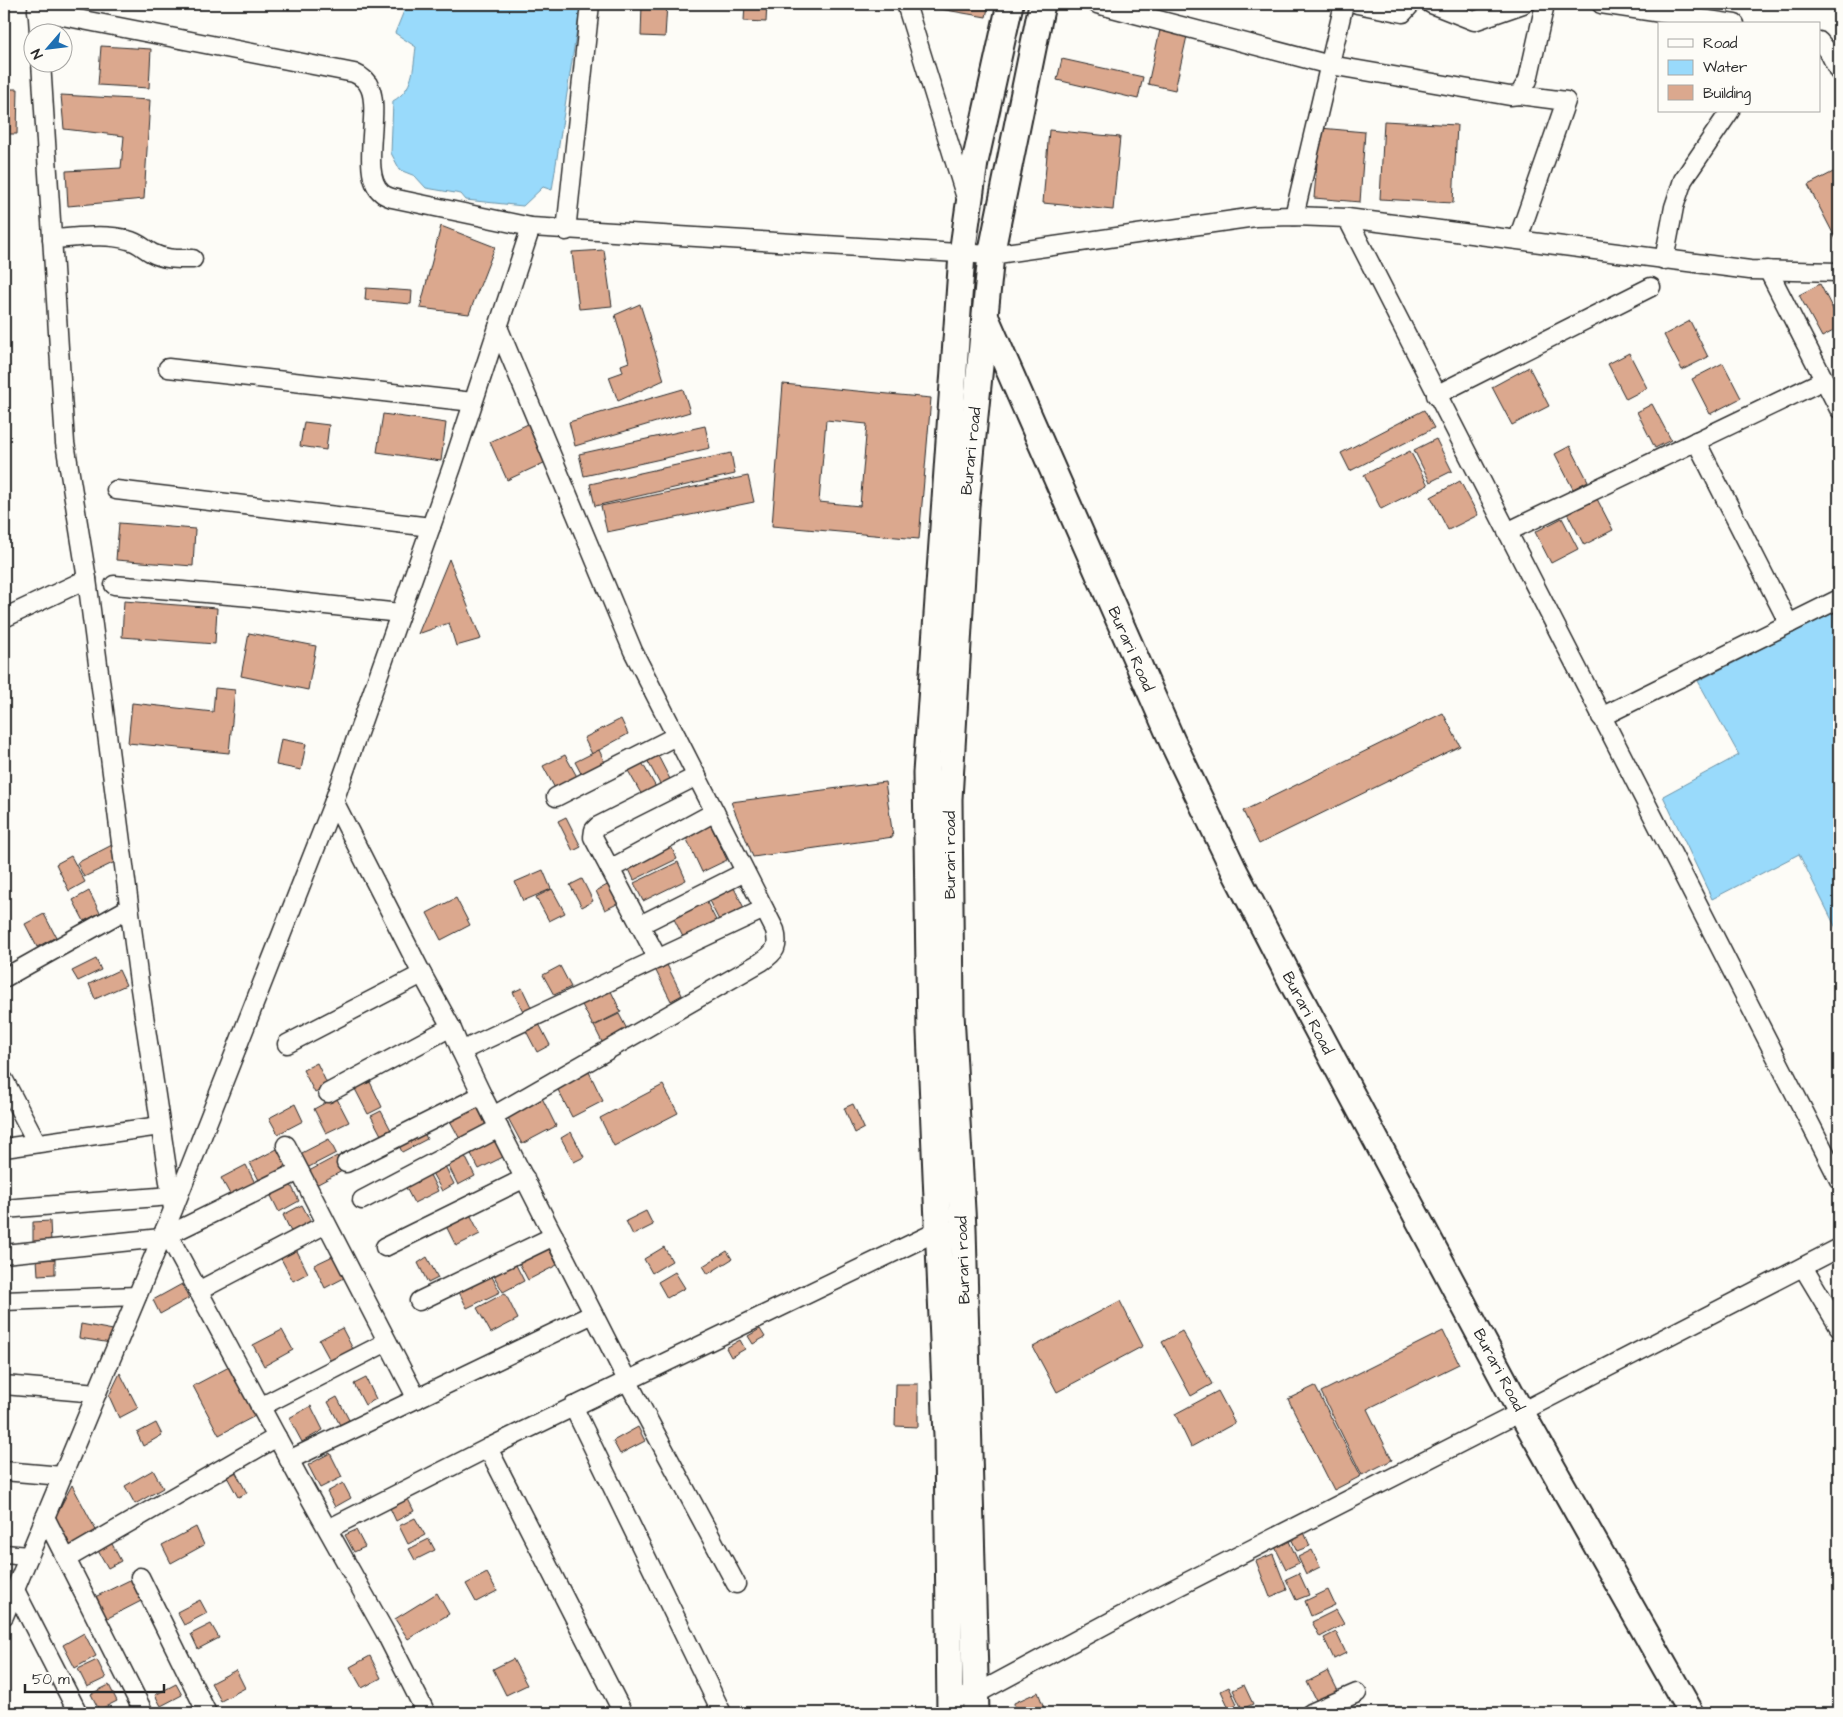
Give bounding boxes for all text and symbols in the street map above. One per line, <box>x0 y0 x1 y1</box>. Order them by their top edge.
north arrow <box>22 22 72 72</box>
legend <box>1658 22 1820 112</box>
text: Road <box>1703 33 1738 54</box>
text: N <box>26 45 48 62</box>
text: Water <box>1703 57 1747 78</box>
text: Building <box>1703 83 1751 105</box>
street label: Burari road <box>955 406 987 496</box>
street label: Burari Road <box>1102 603 1160 695</box>
street label: Burari road <box>939 811 961 899</box>
street label: Burari Road <box>1277 968 1339 1058</box>
street label: Burari road <box>950 1215 976 1305</box>
street label: Burari Road <box>1468 1325 1530 1415</box>
scale bar <box>25 1662 164 1694</box>
text: 50 m <box>32 1669 70 1690</box>

